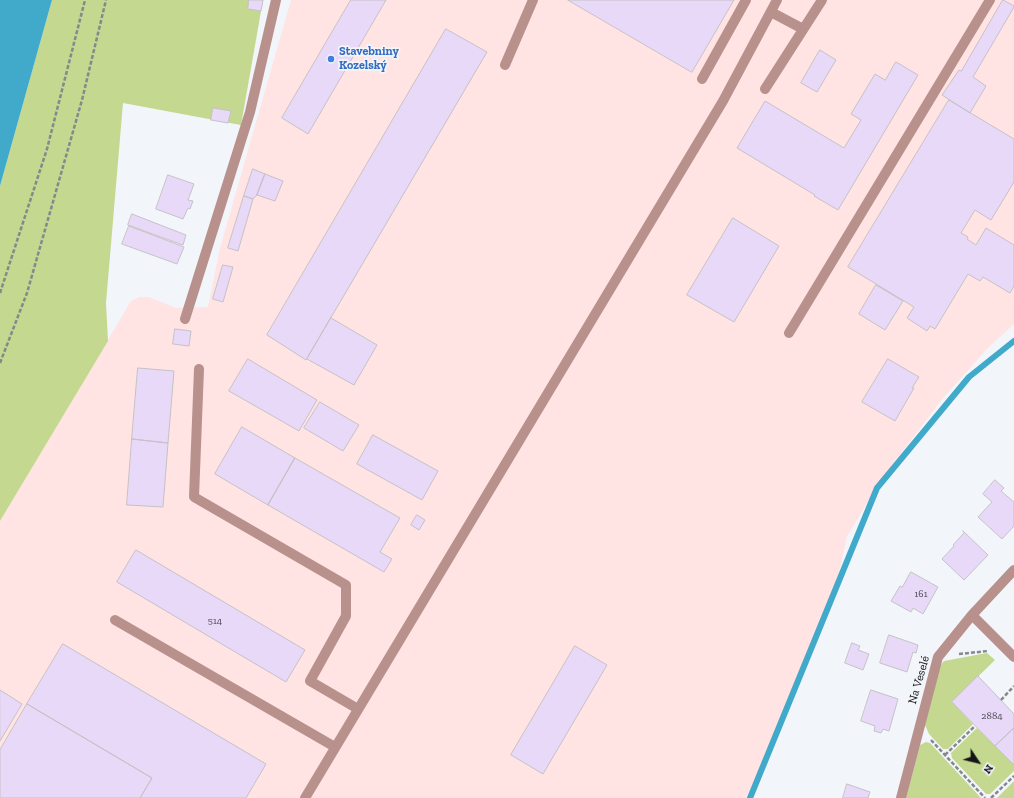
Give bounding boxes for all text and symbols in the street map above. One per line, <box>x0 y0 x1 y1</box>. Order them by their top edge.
place label: Stavebniny Kozelský <box>339 45 399 73</box>
marker: Stavebniny Kozelský <box>326 54 336 64</box>
house number: 161 <box>914 588 928 600</box>
house number: 514 <box>208 615 222 627</box>
street label: Na Veselé <box>905 654 933 706</box>
house number: 2884 <box>981 710 1003 722</box>
north arrow <box>958 742 998 782</box>
text: N <box>981 762 996 776</box>

